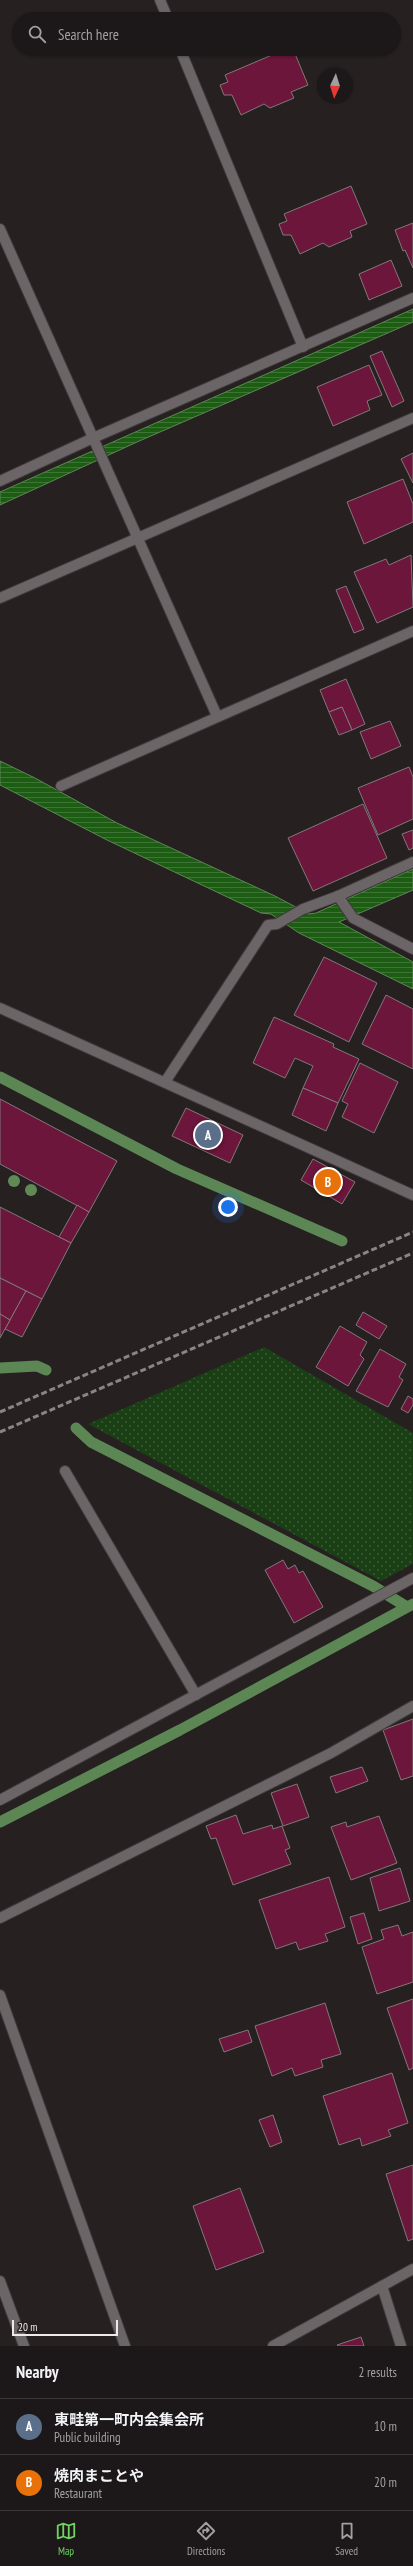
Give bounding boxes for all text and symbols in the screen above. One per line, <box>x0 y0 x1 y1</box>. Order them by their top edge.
search box <box>12 12 401 56</box>
icon: search <box>26 23 48 45</box>
text: Search here <box>58 25 119 44</box>
north arrow <box>317 68 353 104</box>
pin: A <box>195 1120 221 1150</box>
pin: B <box>315 1167 341 1197</box>
your location <box>218 1197 238 1217</box>
scale bar <box>12 2318 118 2337</box>
text: 20 m <box>18 2320 37 2334</box>
text: Nearby <box>16 2361 59 2383</box>
text: 2 results <box>358 2364 397 2381</box>
text: 東畦第一町内会集会所 <box>54 2410 204 2429</box>
text: A <box>26 2418 32 2435</box>
text: 10 m <box>374 2418 397 2435</box>
text: Public building <box>54 2429 121 2446</box>
text: 焼肉まことや <box>54 2466 144 2485</box>
text: B <box>26 2474 32 2491</box>
text: 20 m <box>374 2474 397 2491</box>
text: Restaurant <box>54 2485 102 2502</box>
tab: Map <box>55 2520 77 2558</box>
tab: Directions <box>187 2520 225 2558</box>
tab: Saved <box>335 2520 358 2558</box>

